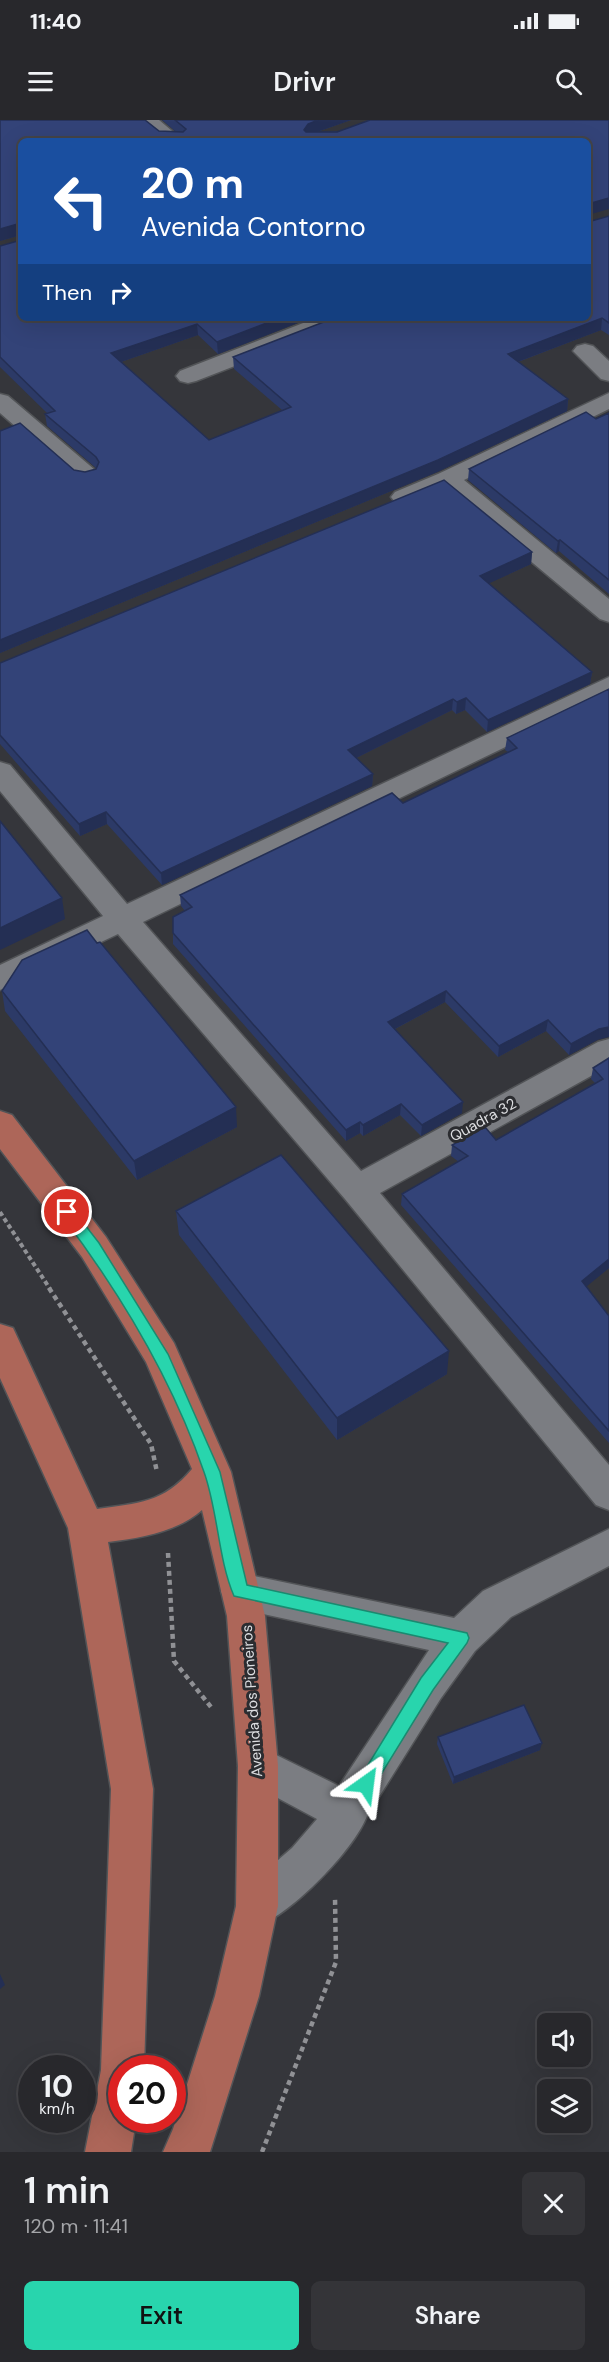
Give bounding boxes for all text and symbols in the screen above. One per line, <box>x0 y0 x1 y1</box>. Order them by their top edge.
text: 11:40 <box>30 7 81 36</box>
text: Drivr <box>273 64 336 99</box>
icon: menu <box>24 65 57 98</box>
icon: search <box>552 65 585 98</box>
text: 20 m <box>141 156 244 211</box>
icon: left <box>42 162 120 240</box>
text: Avenida Contorno <box>141 209 366 244</box>
icon: right <box>104 276 137 309</box>
text: Then <box>42 278 92 307</box>
street label: Quadra 32 <box>446 1094 520 1146</box>
pin <box>41 1186 92 1237</box>
icon: arrive <box>50 1195 83 1228</box>
street label: Avenida dos Pioneiros <box>237 1624 267 1778</box>
position arrow <box>334 1752 398 1816</box>
map controls <box>537 2013 591 2133</box>
button: sound <box>537 2013 591 2067</box>
speed limit sign: 20 <box>108 2055 186 2133</box>
text: 10 <box>41 2067 73 2106</box>
button: layers <box>537 2079 591 2133</box>
text: km/h <box>39 2099 75 2119</box>
text: 1 min <box>24 2167 110 2214</box>
button: close <box>522 2172 585 2235</box>
text: 120 m · 11:41 <box>24 2213 128 2239</box>
button: Exit <box>24 2281 299 2350</box>
button: Share <box>311 2281 585 2350</box>

